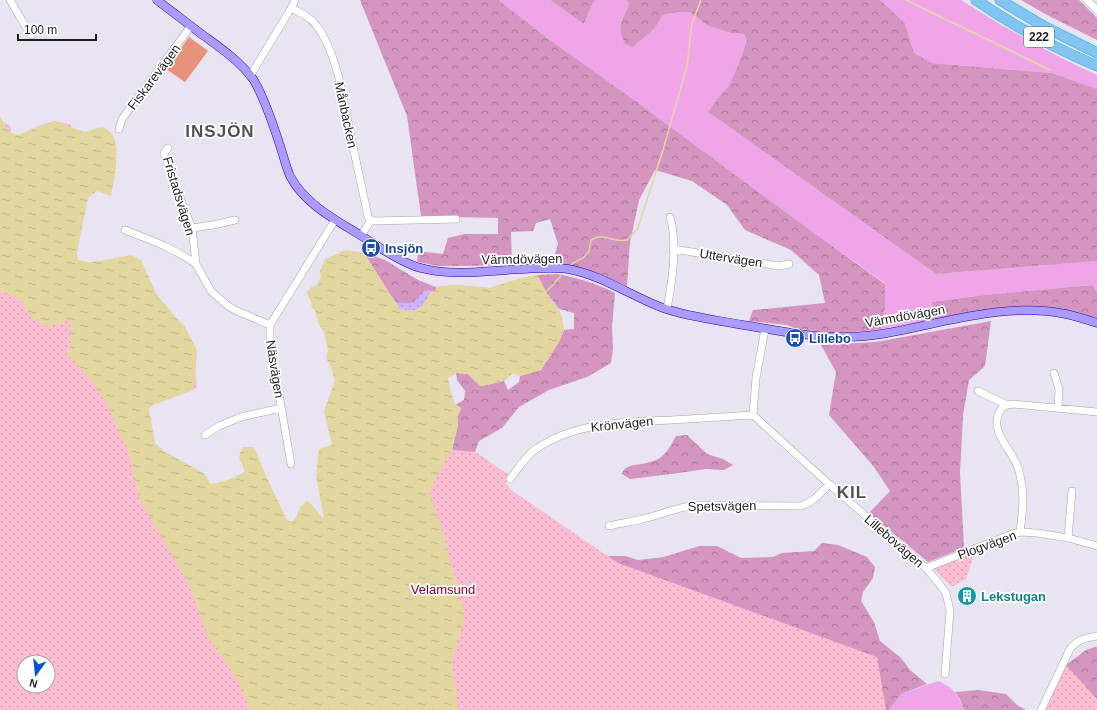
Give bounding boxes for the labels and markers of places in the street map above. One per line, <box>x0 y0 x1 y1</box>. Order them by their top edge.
bus stop icon: Insjön <box>360 237 382 259</box>
place label: Insjön <box>385 241 423 256</box>
bus stop icon: Lillebo <box>784 327 806 349</box>
place label: Lillebo <box>809 331 851 346</box>
building icon: Lekstugan <box>956 585 978 607</box>
place label: Lekstugan <box>981 589 1046 604</box>

